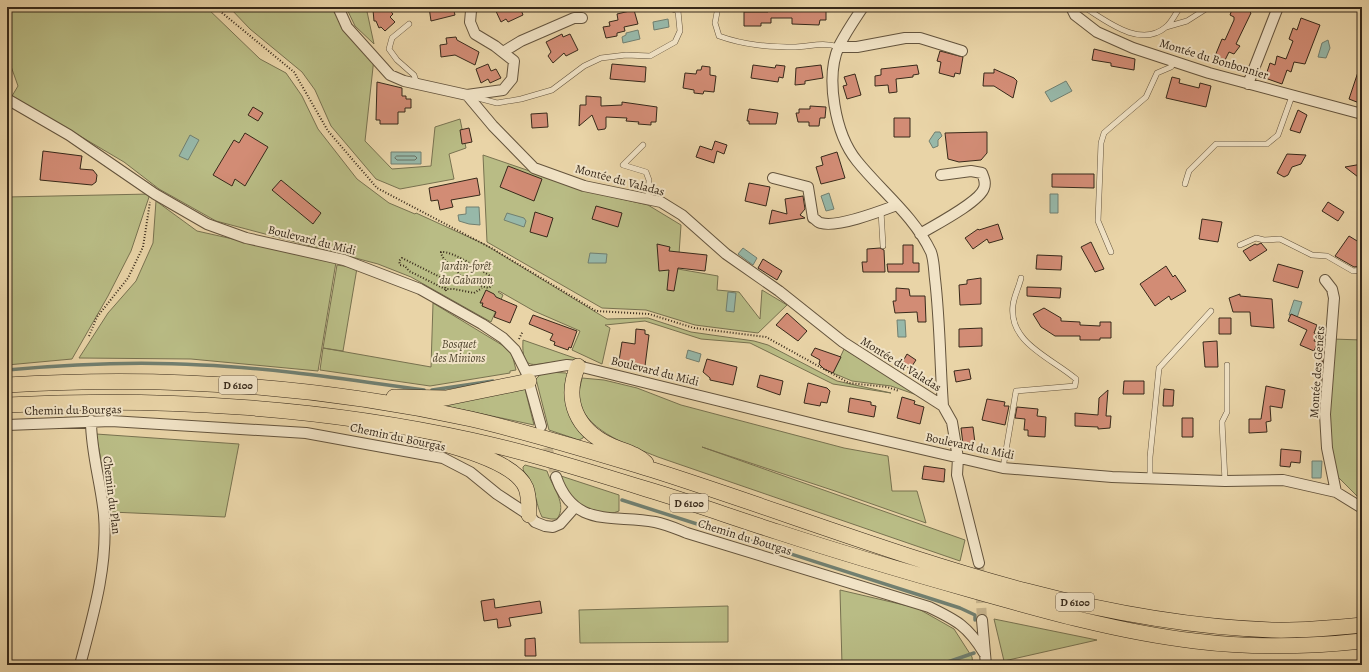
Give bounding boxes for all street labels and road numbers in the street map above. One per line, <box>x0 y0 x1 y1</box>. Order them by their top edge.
street label: Montée du Bonbonnier <box>1158 35 1271 83</box>
street label: Montée du Valadas <box>573 160 667 200</box>
street label: Boulevard du Midi <box>266 221 358 259</box>
street label: Montée des Genêts <box>1306 325 1328 419</box>
street label: Montée du Valadas <box>858 333 944 395</box>
street label: Boulevard du Midi <box>609 352 701 390</box>
road number: D 6100 <box>219 376 257 394</box>
street label: Chemin du Bourgas <box>24 401 122 419</box>
street label: Chemin du Bourgas <box>349 419 447 455</box>
street label: Boulevard du Midi <box>924 429 1016 463</box>
street label: Chemin du Plan <box>99 455 125 535</box>
road number: D 6100 <box>670 494 708 512</box>
street label: Chemin du Bourgas <box>696 515 794 559</box>
road number: D 6100 <box>1056 593 1094 611</box>

